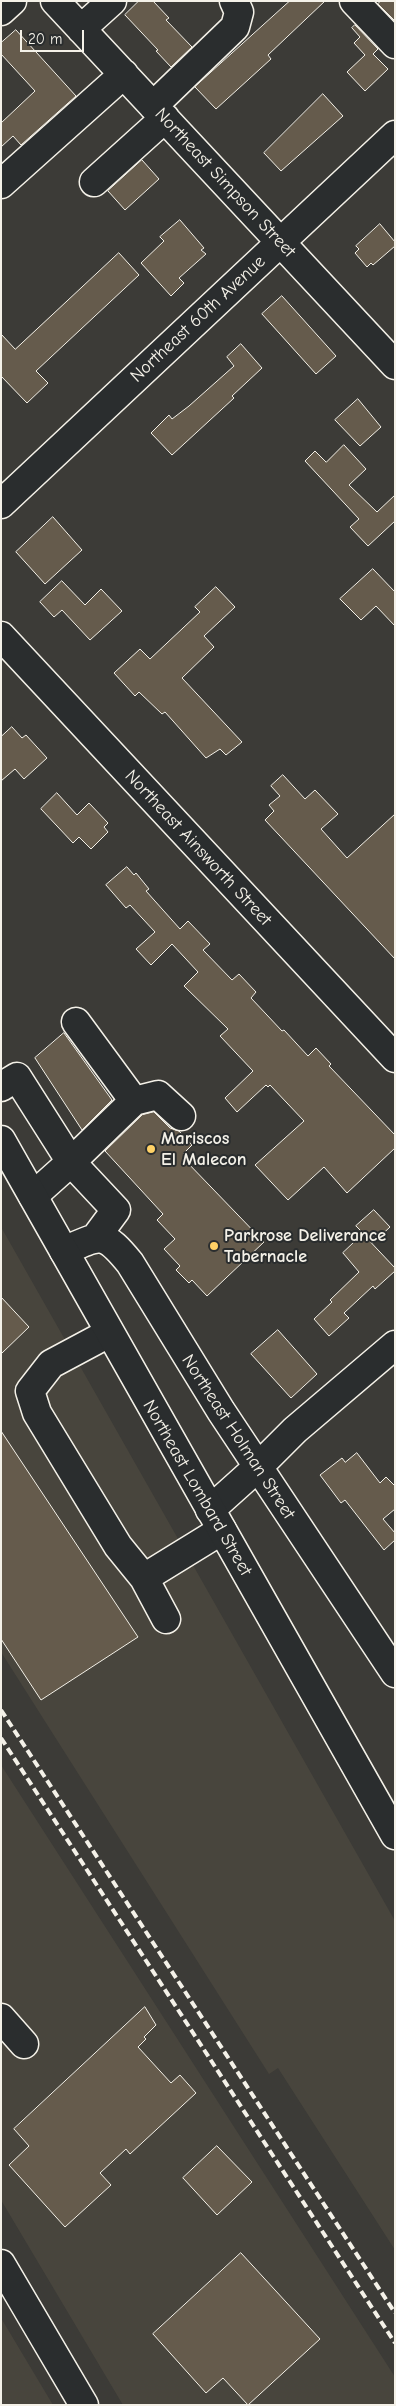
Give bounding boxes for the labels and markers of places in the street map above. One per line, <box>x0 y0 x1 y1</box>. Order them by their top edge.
place label: Mariscos El Malecon <box>161 1128 247 1170</box>
marker: Mariscos El Malecon <box>145 1143 157 1155</box>
place label: Parkrose Deliverance Tabernacle <box>224 1225 386 1268</box>
marker: Parkrose Deliverance Tabernacle <box>208 1240 220 1252</box>

